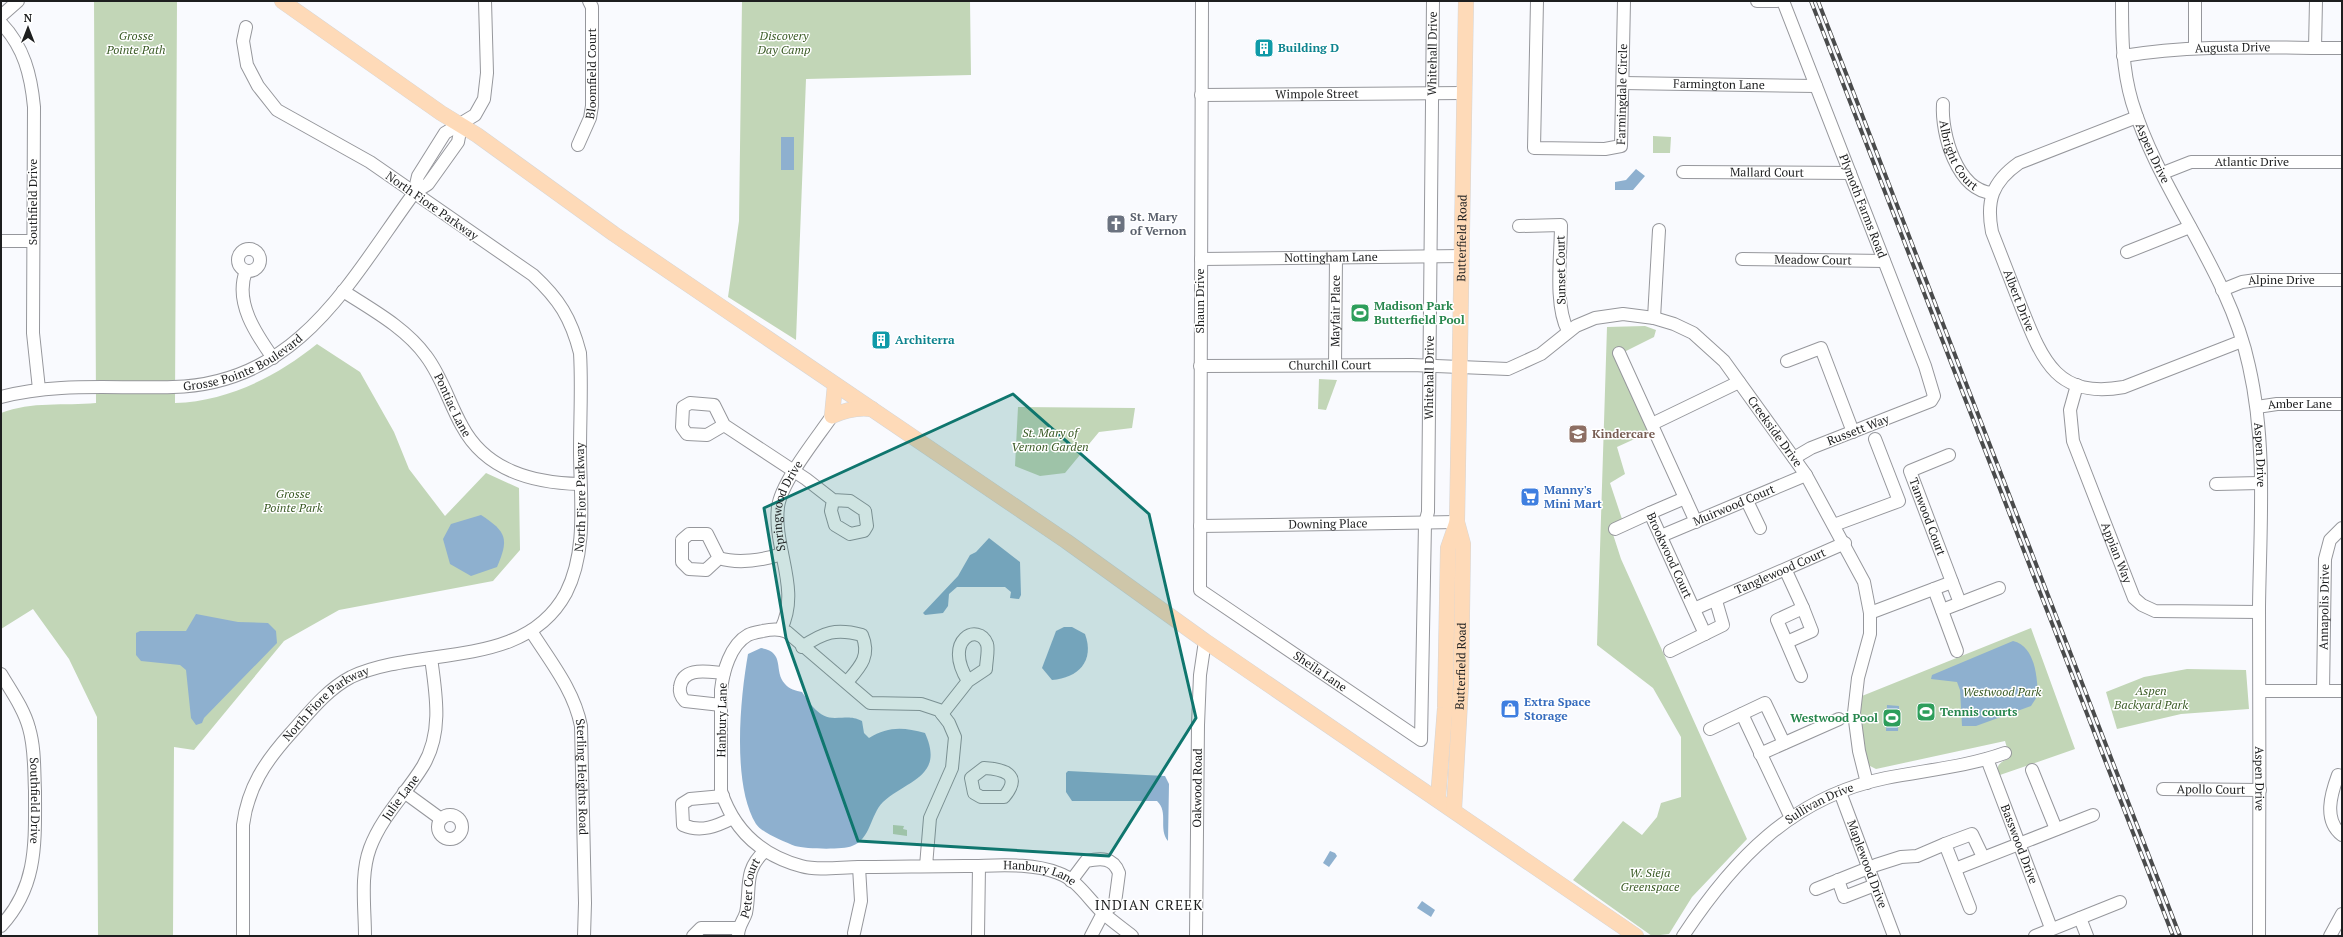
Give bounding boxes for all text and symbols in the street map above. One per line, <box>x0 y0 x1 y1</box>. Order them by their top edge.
north arrow <box>8 8 48 48</box>
text: N <box>24 11 33 25</box>
street label: Whitehall Drive <box>1424 11 1440 96</box>
park label: Grosse Pointe Path <box>105 28 166 57</box>
street label: Bloomfield Court <box>582 28 599 120</box>
park label: Discovery Day Camp <box>756 28 811 57</box>
building icon: Building D <box>1253 37 1275 59</box>
street label: Augusta Drive <box>2194 39 2270 56</box>
place label: Building D <box>1278 40 1339 55</box>
street label: Farmingdale Circle <box>1613 44 1630 145</box>
street label: Farmington Lane <box>1673 76 1765 92</box>
street label: Wimpole Street <box>1275 86 1359 101</box>
street label: Albright Court <box>1936 119 1982 194</box>
street label: Aspen Drive <box>2133 121 2173 186</box>
street label: Plymoth Farms Road <box>1836 152 1890 260</box>
street label: Atlantic Drive <box>2215 154 2289 169</box>
street label: Southfield Drive <box>25 159 40 245</box>
street label: Mallard Court <box>1730 164 1805 180</box>
street label: North Fiore Parkway <box>383 168 482 244</box>
street label: Butterfield Road <box>1453 194 1470 282</box>
place label: St. Mary of Vernon <box>1130 209 1187 238</box>
church icon: St. Mary of Vernon <box>1105 213 1127 235</box>
street label: Sunset Court <box>1552 235 1569 305</box>
street label: Nottingham Lane <box>1284 249 1378 265</box>
street label: Meadow Court <box>1774 251 1852 268</box>
street label: Albert Drive <box>2000 267 2038 334</box>
street label: Shaun Drive <box>1192 268 1207 334</box>
street label: Alpine Drive <box>2247 272 2315 288</box>
street label: Mayfair Place <box>1327 275 1343 347</box>
place label: Madison Park Butterfield Pool <box>1374 298 1465 327</box>
sports icon: Madison Park Butterfield Pool <box>1349 302 1371 324</box>
building icon: Architerra <box>870 329 892 351</box>
street label: Grosse Pointe Boulevard <box>183 330 306 394</box>
place label: Architerra <box>895 332 955 347</box>
street label: Whitehall Drive <box>1421 335 1437 420</box>
street label: Churchill Court <box>1289 357 1372 373</box>
street label: Pontiac Lane <box>431 370 475 440</box>
street label: Creekside Drive <box>1745 393 1806 470</box>
street label: Amber Lane <box>2266 396 2332 412</box>
street label: Russett Way <box>1825 410 1892 448</box>
street label: Aspen Drive <box>2251 422 2269 487</box>
school or university icon: Kindercare <box>1567 423 1589 445</box>
park label: St. Mary of Vernon Garden <box>1011 425 1089 454</box>
place label: Kindercare <box>1592 426 1656 441</box>
street label: North Fiore Parkway <box>571 441 588 553</box>
street label: Springwood Drive <box>769 457 805 553</box>
street label: Tanwood Court <box>1906 476 1949 558</box>
street label: Muirwood Court <box>1691 481 1777 529</box>
place label: Manny's Mini Mart <box>1544 482 1602 511</box>
park label: Grosse Pointe Park <box>262 486 323 515</box>
supermarket icon: Manny's Mini Mart <box>1519 486 1541 508</box>
street label: Brookwood Court <box>1644 510 1696 601</box>
street label: Downing Place <box>1288 515 1368 532</box>
street label: Appian Way <box>2098 520 2136 586</box>
street label: Tanglewood Court <box>1732 544 1828 597</box>
street label: Annapolis Drive <box>2316 564 2332 650</box>
street label: Butterfield Road <box>1452 622 1469 710</box>
street label: Sheila Lane <box>1291 648 1350 695</box>
street label: North Fiore Parkway <box>279 662 372 744</box>
street label: Hanbury Lane <box>713 682 730 758</box>
park label: Aspen Backyard Park <box>2113 683 2188 712</box>
park label: Westwood Park <box>1963 684 2042 699</box>
place label: Extra Space Storage <box>1524 694 1591 723</box>
shop icon: Extra Space Storage <box>1499 698 1521 720</box>
sports icon: Tennis courts <box>1915 701 1937 723</box>
place label: Tennis courts <box>1940 704 2018 719</box>
sports icon: Westwood Pool <box>1881 707 1903 729</box>
place label: Westwood Pool <box>1790 710 1878 725</box>
street label: Sterling Heights Road <box>573 717 591 836</box>
street label: Aspen Drive <box>2252 746 2267 811</box>
street label: Oakwood Road <box>1189 748 1205 828</box>
street label: Southfield Drive <box>27 757 43 844</box>
street label: Julie Lane <box>379 772 422 823</box>
street label: Sullivan Drive <box>1782 779 1855 827</box>
street label: Apollo Court <box>2177 781 2246 797</box>
street label: Basswood Drive <box>1998 802 2042 886</box>
street label: Maplewood Drive <box>1844 818 1891 910</box>
street label: Peter Court <box>737 854 763 920</box>
street label: Hanbury Lane <box>1003 857 1080 888</box>
park label: W. Sieja Greenspace <box>1621 865 1680 894</box>
district label: INDIAN CREEK <box>1095 895 1203 914</box>

